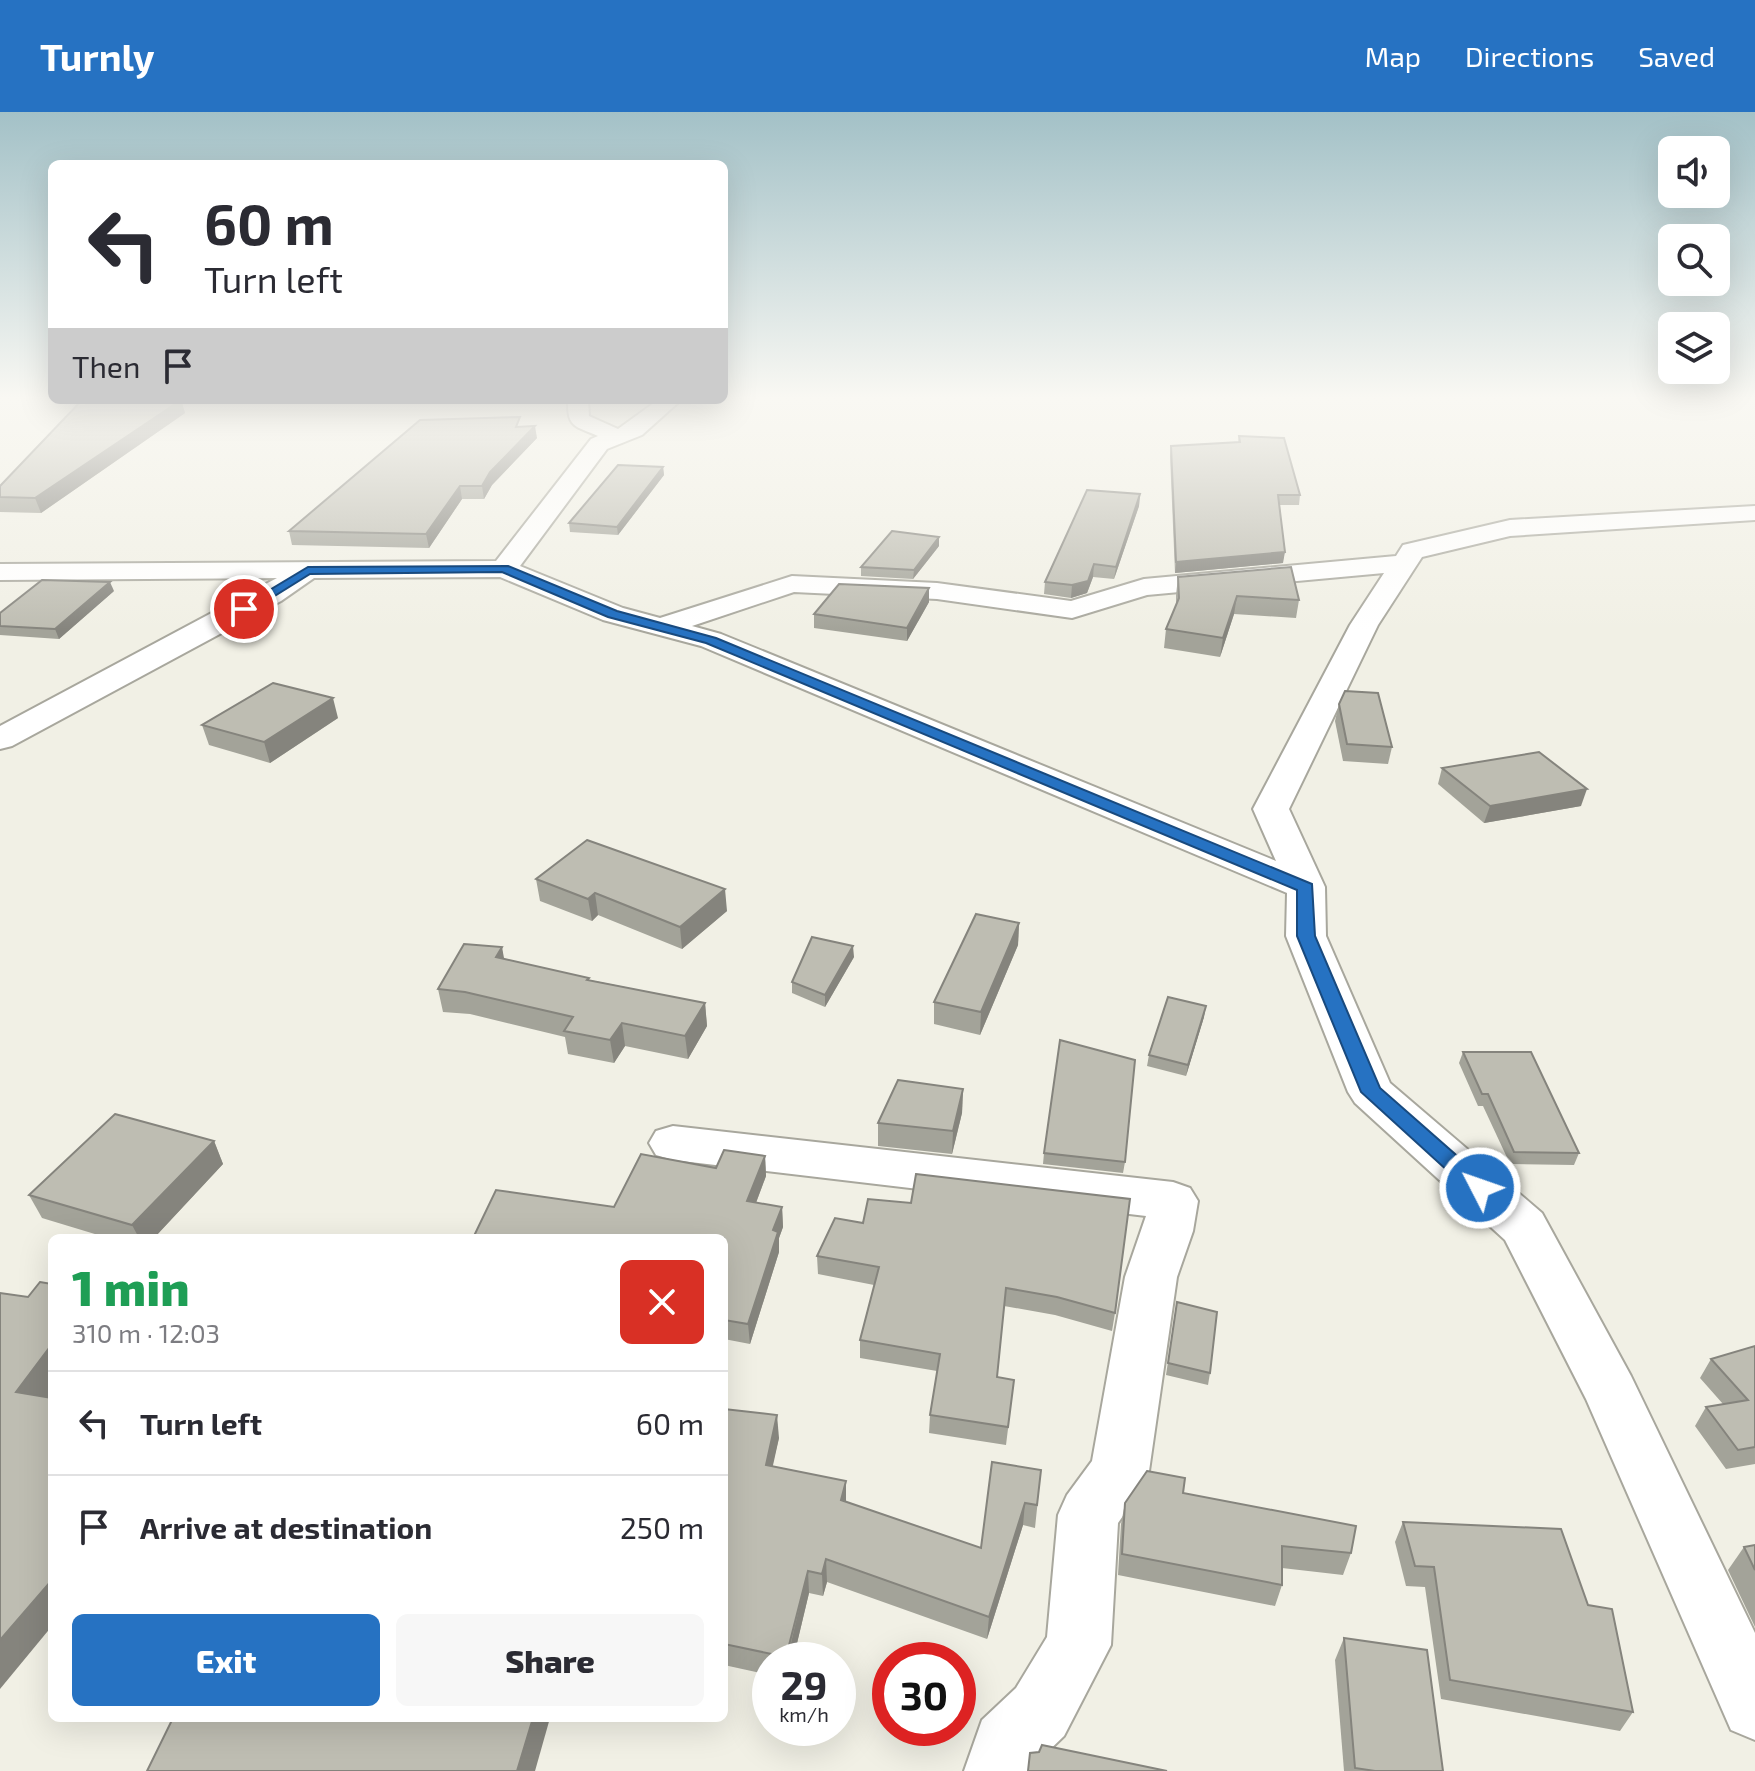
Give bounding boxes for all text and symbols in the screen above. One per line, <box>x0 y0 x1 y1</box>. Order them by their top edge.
text: Turnly <box>40 33 155 79</box>
text: Map <box>1365 39 1421 73</box>
text: Directions <box>1465 39 1594 73</box>
text: Saved <box>1638 39 1715 73</box>
map controls <box>1658 136 1730 384</box>
button: sound <box>1658 136 1730 208</box>
text: 60 m <box>204 189 334 256</box>
icon: left <box>72 192 176 296</box>
button: search <box>1658 224 1730 296</box>
text: Turn left <box>204 257 343 300</box>
button: layers <box>1658 312 1730 384</box>
icon: arrive <box>156 344 200 388</box>
text: Then <box>72 348 140 384</box>
pin <box>210 575 278 643</box>
icon: arrive <box>222 587 266 631</box>
position arrow <box>1438 1146 1522 1230</box>
text: 1 min <box>72 1258 190 1316</box>
button: close <box>620 1260 704 1344</box>
text: 310 m · 12:03 <box>72 1317 220 1348</box>
icon: left <box>72 1401 116 1445</box>
text: Turn left <box>140 1405 262 1441</box>
text: 60 m <box>636 1405 704 1441</box>
icon: arrive <box>72 1505 116 1549</box>
text: Arrive at destination <box>140 1509 432 1545</box>
text: 250 m <box>620 1509 704 1545</box>
button: Exit <box>72 1614 380 1706</box>
button: Share <box>396 1614 704 1706</box>
speed limit sign: 30 <box>872 1642 976 1746</box>
text: 29 <box>781 1660 827 1708</box>
text: km/h <box>779 1702 829 1726</box>

